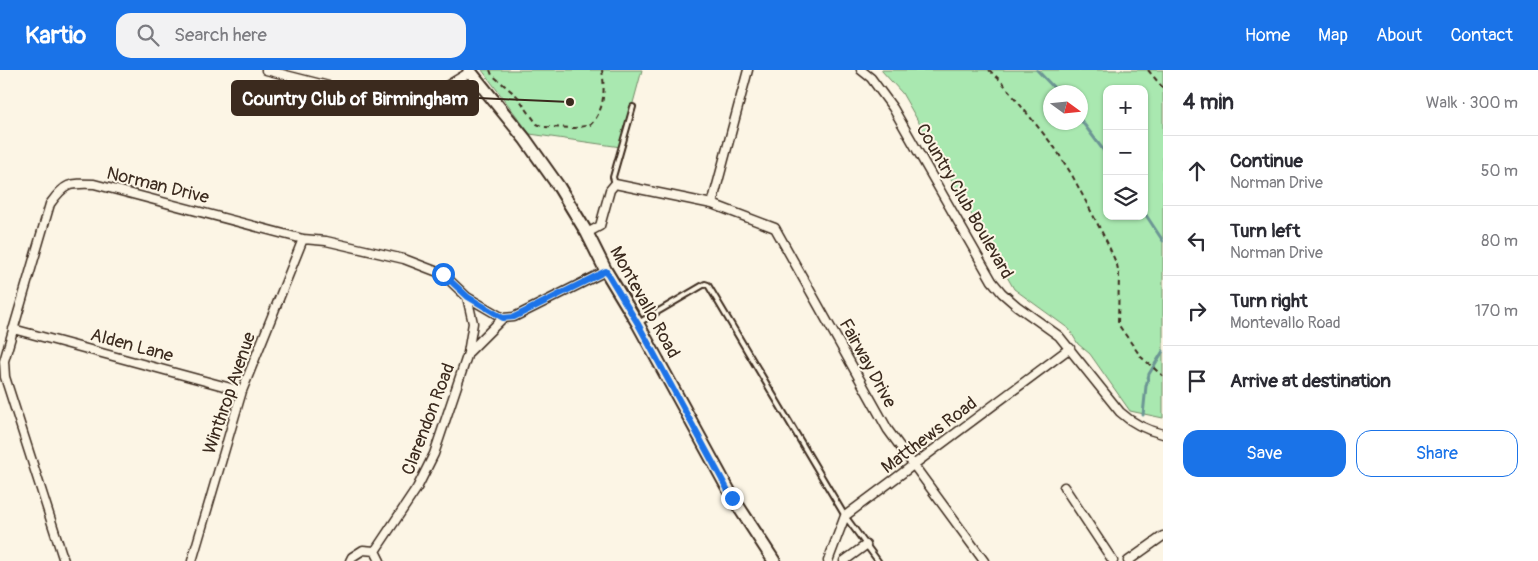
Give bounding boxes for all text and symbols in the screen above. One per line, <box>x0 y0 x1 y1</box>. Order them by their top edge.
search box <box>116 13 466 58</box>
text: Kartio <box>25 21 86 50</box>
icon: search <box>134 21 162 49</box>
text: Search here <box>174 23 267 47</box>
text: Home <box>1245 24 1290 47</box>
text: Map <box>1318 24 1348 47</box>
text: About <box>1376 24 1422 47</box>
text: Contact <box>1450 24 1513 47</box>
callout: Country Club of Birmingham <box>232 81 478 115</box>
north arrow <box>1043 85 1088 130</box>
map controls <box>1103 85 1148 220</box>
button: + <box>1103 85 1148 130</box>
text: Country Club of Birmingham <box>242 87 468 111</box>
text: 4 min <box>1183 89 1234 116</box>
text: Walk · 300 m <box>1426 93 1518 113</box>
street label: Country Club Boulevard <box>911 119 1018 283</box>
button: − <box>1103 130 1148 175</box>
text: Continue <box>1230 149 1303 173</box>
icon: ahead <box>1183 157 1211 185</box>
text: 50 m <box>1481 161 1518 181</box>
street label: Norman Drive <box>104 162 212 209</box>
text: Norman Drive <box>1230 173 1323 193</box>
button: layers <box>1103 175 1148 220</box>
text: Turn left <box>1230 219 1300 243</box>
icon: left <box>1183 227 1211 255</box>
text: 80 m <box>1481 231 1518 251</box>
street label: Montevallo Road <box>604 242 685 362</box>
text: Norman Drive <box>1230 243 1323 263</box>
route start <box>432 263 455 286</box>
text: Turn right <box>1230 289 1308 313</box>
icon: right <box>1183 297 1211 325</box>
text: 170 m <box>1475 301 1518 321</box>
text: Montevallo Road <box>1230 313 1341 333</box>
street label: Fairway Drive <box>834 315 902 412</box>
street label: Alden Lane <box>88 323 176 368</box>
street label: Winthrop Avenue <box>198 329 261 457</box>
street label: Clarendon Road <box>397 360 460 478</box>
icon: arrive <box>1183 367 1211 395</box>
text: Arrive at destination <box>1230 369 1391 393</box>
street label: Matthews Road <box>877 392 982 479</box>
button: Save <box>1183 430 1346 477</box>
button: Share <box>1356 430 1518 477</box>
route end <box>721 487 744 510</box>

